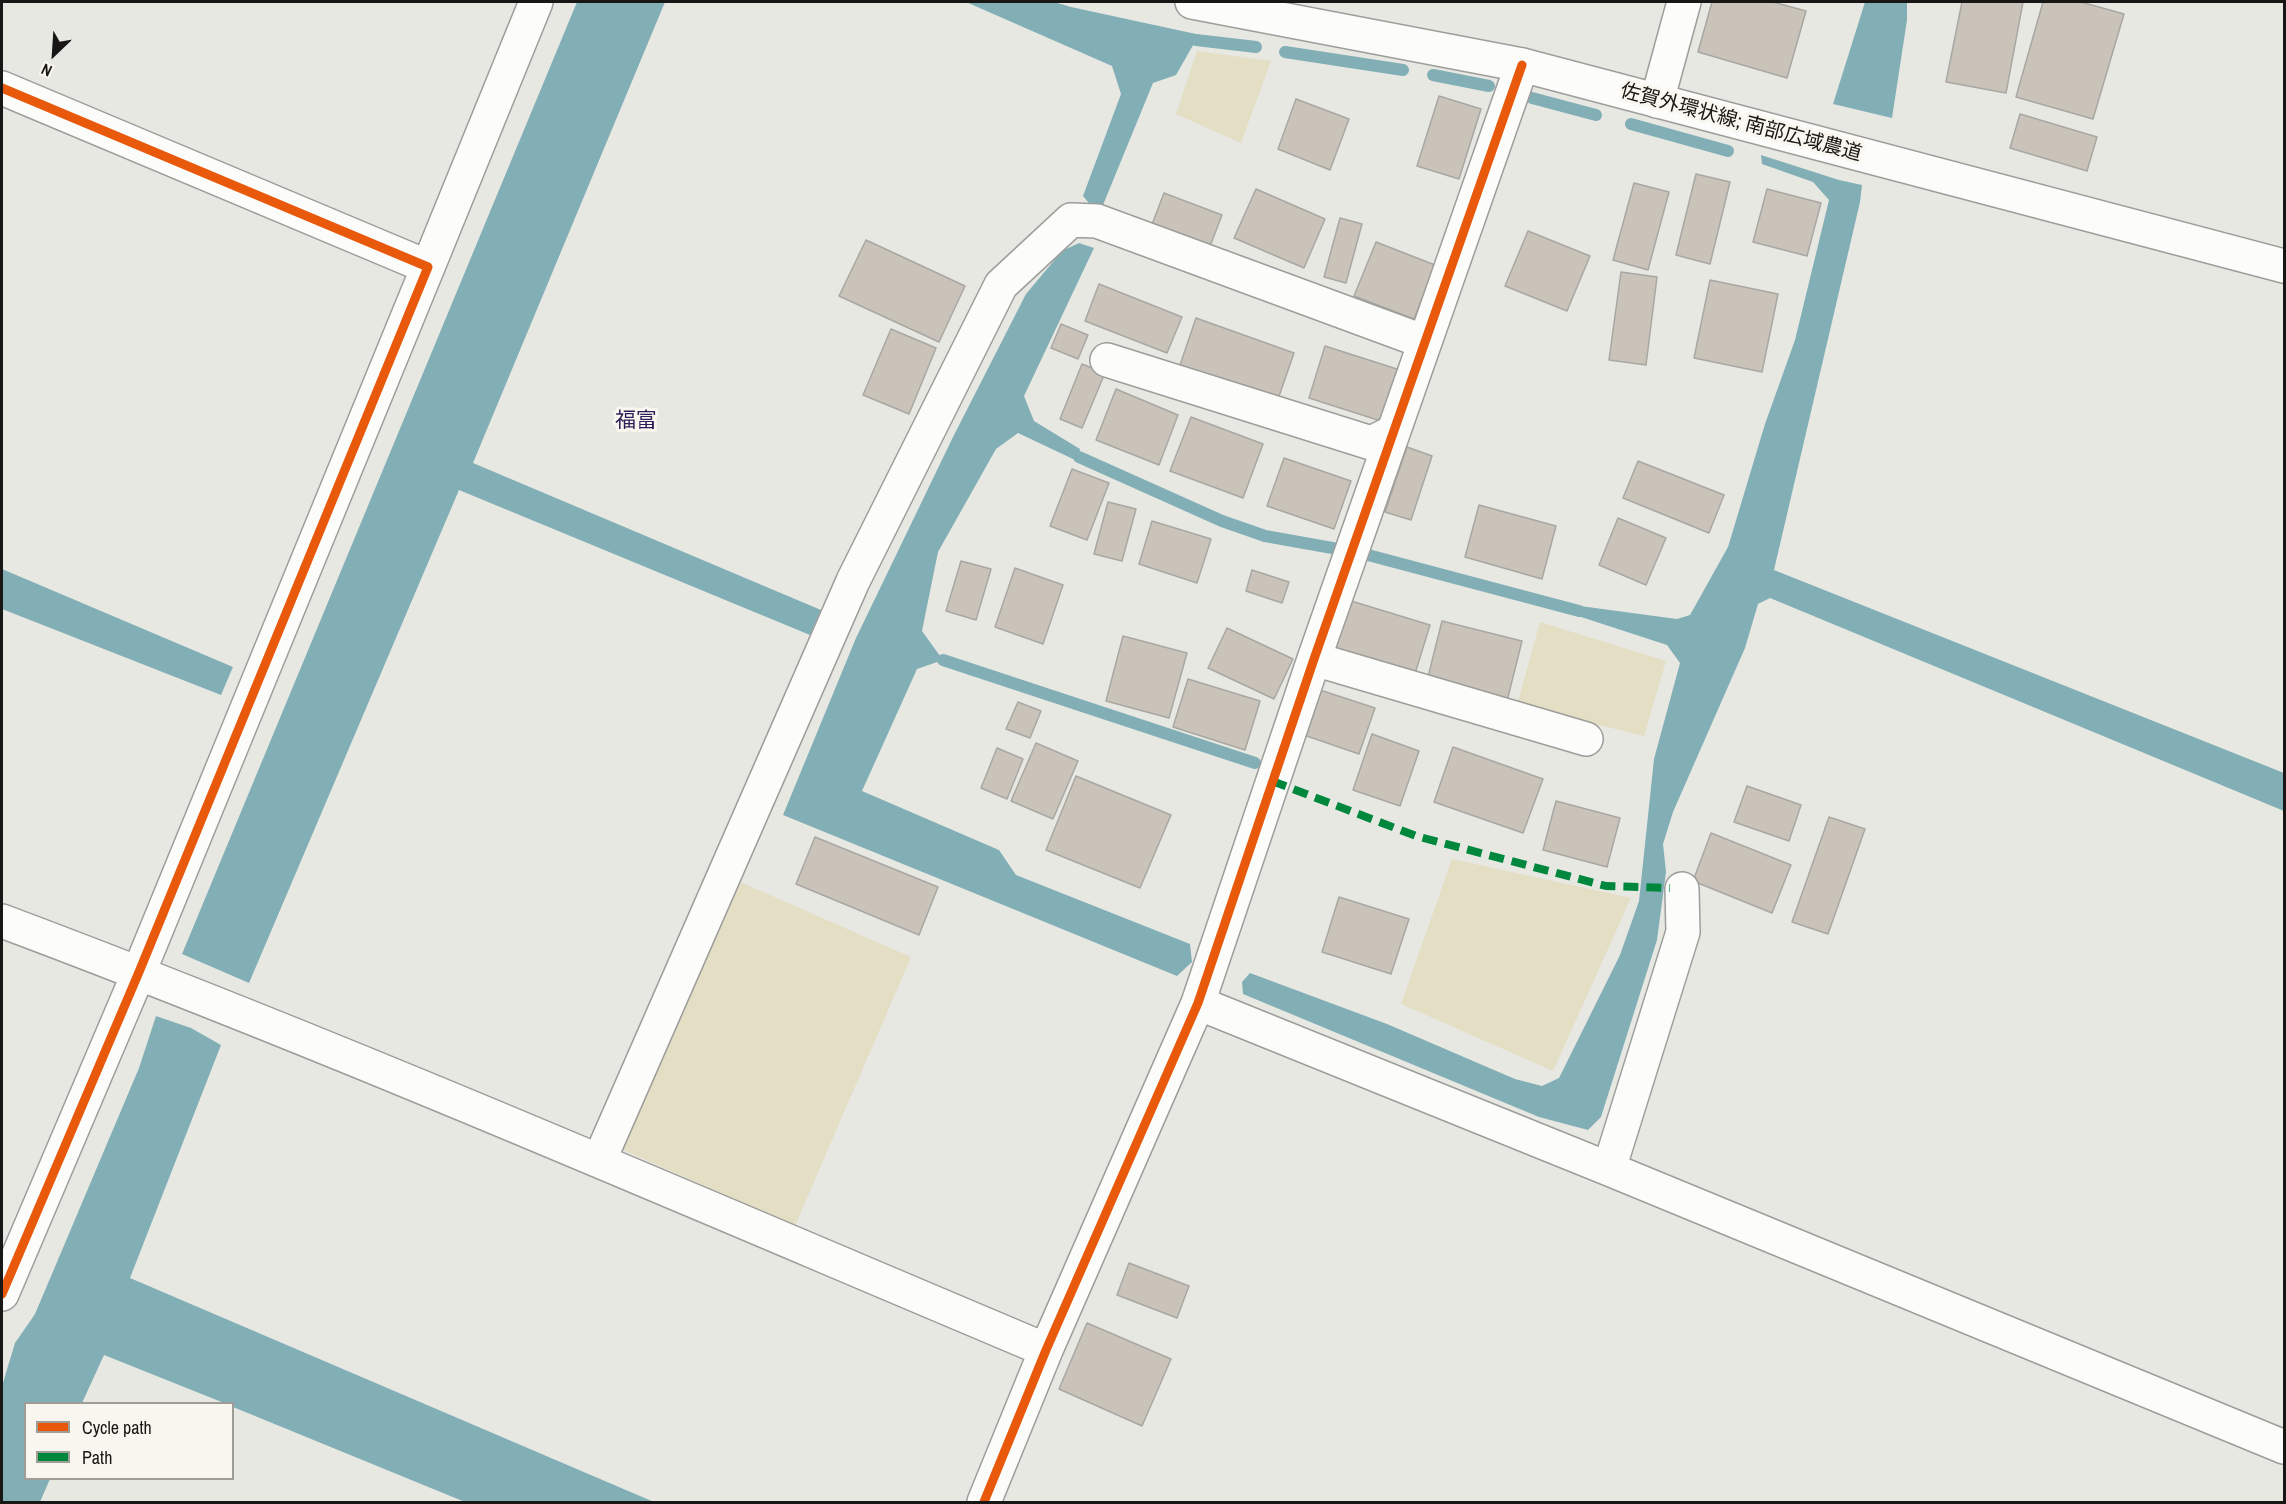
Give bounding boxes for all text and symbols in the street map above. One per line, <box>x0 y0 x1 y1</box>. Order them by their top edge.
north arrow <box>24 24 84 84</box>
text: N <box>37 58 55 82</box>
street label: 佐賀外環状線; 南部広域農道 <box>1618 79 1864 167</box>
district label: 福富 <box>615 408 657 434</box>
legend <box>24 1402 234 1480</box>
text: Cycle path <box>82 1415 152 1440</box>
text: Path <box>82 1445 112 1470</box>

